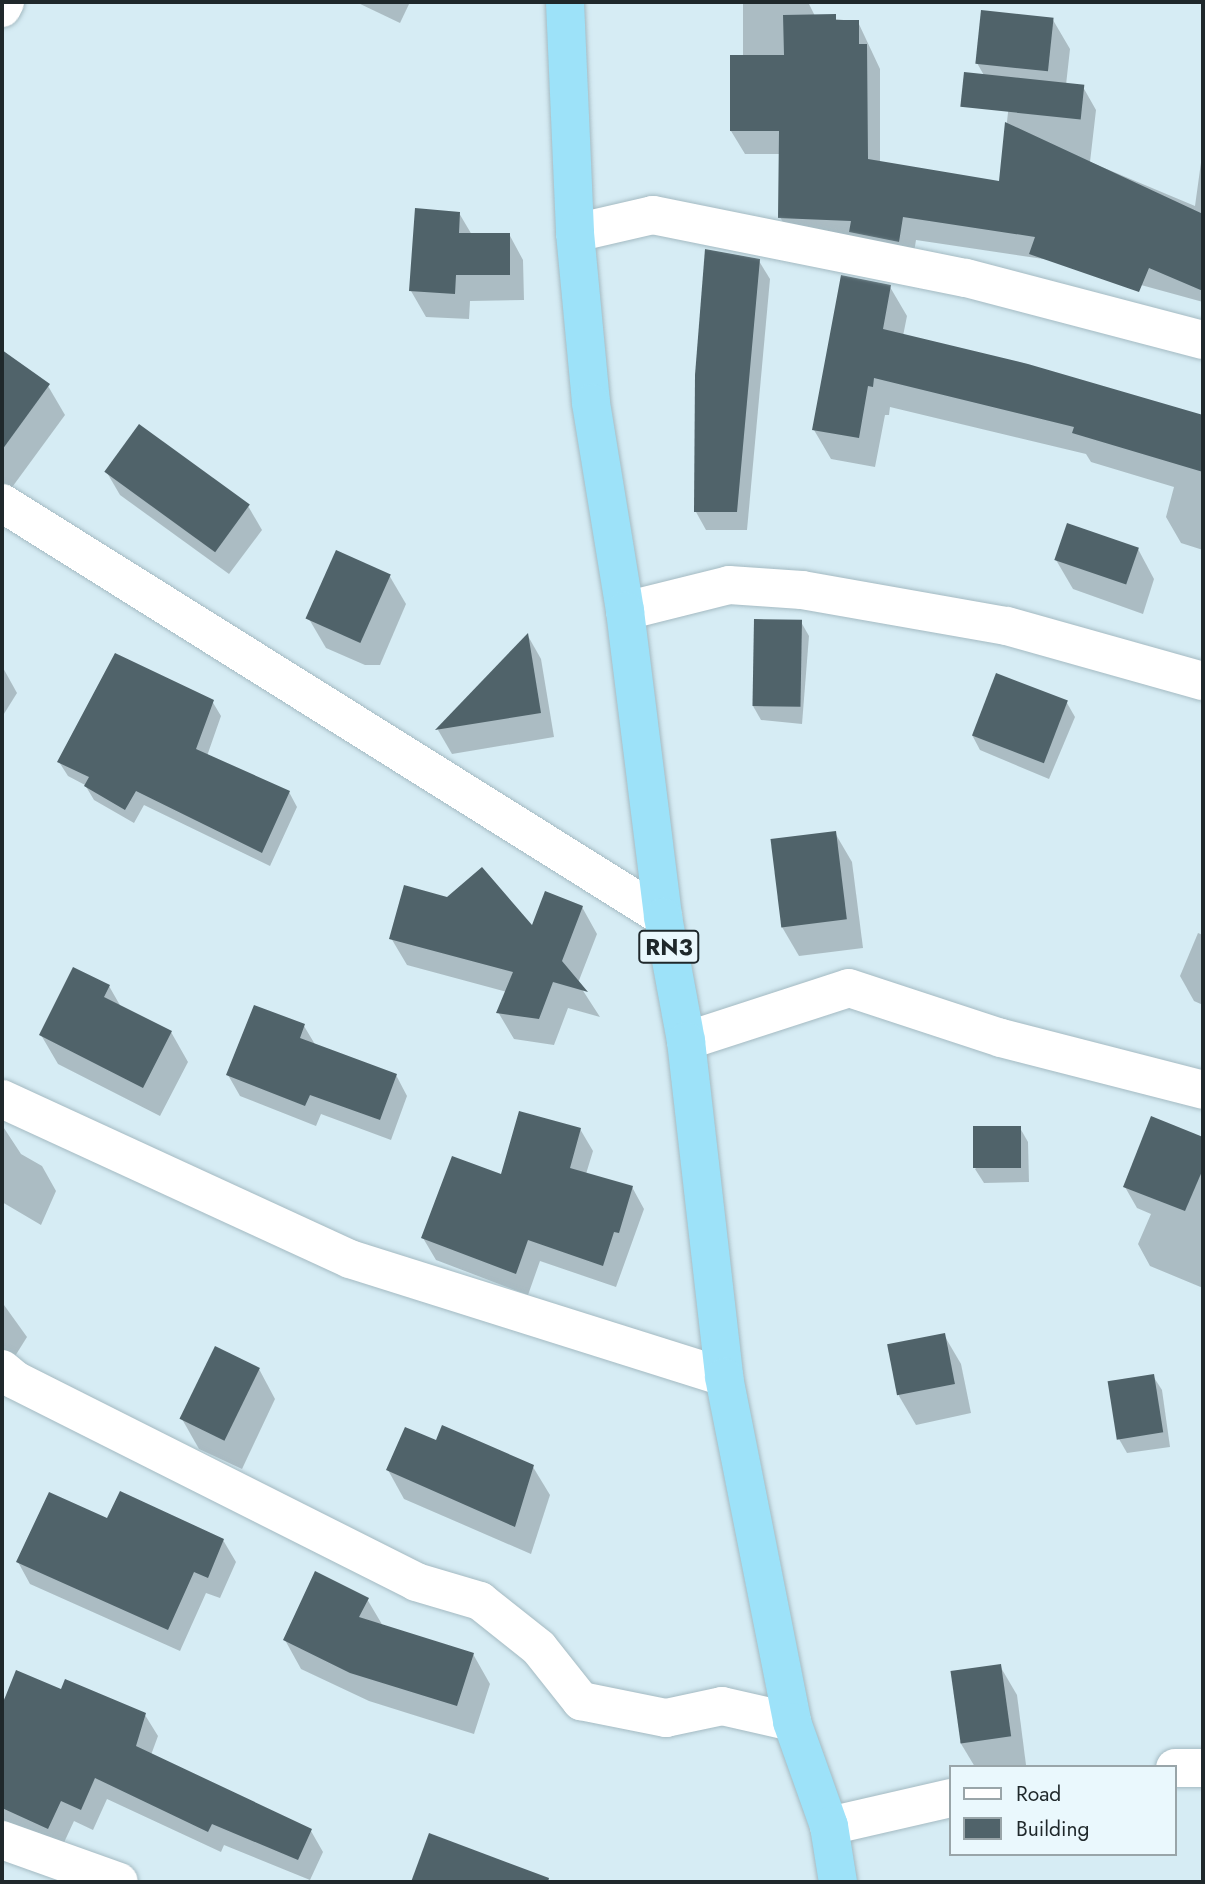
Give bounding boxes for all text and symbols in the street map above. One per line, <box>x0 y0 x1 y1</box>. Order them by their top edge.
road number: RN3 <box>638 928 700 966</box>
legend <box>950 1765 1177 1856</box>
text: Road <box>1016 1779 1061 1809</box>
text: Building <box>1016 1814 1089 1844</box>

